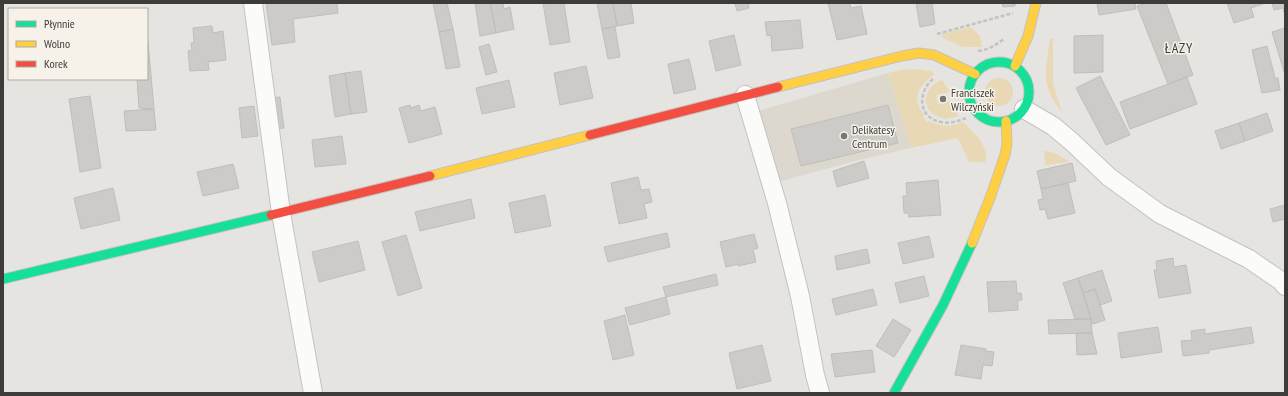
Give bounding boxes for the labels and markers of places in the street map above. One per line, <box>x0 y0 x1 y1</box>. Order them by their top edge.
place label: Franciszek Wilczyński <box>951 85 994 114</box>
marker: Franciszek Wilczyński <box>938 94 948 104</box>
place label: Delikatesy Centrum <box>852 122 895 151</box>
marker: Delikatesy Centrum <box>839 131 849 141</box>

